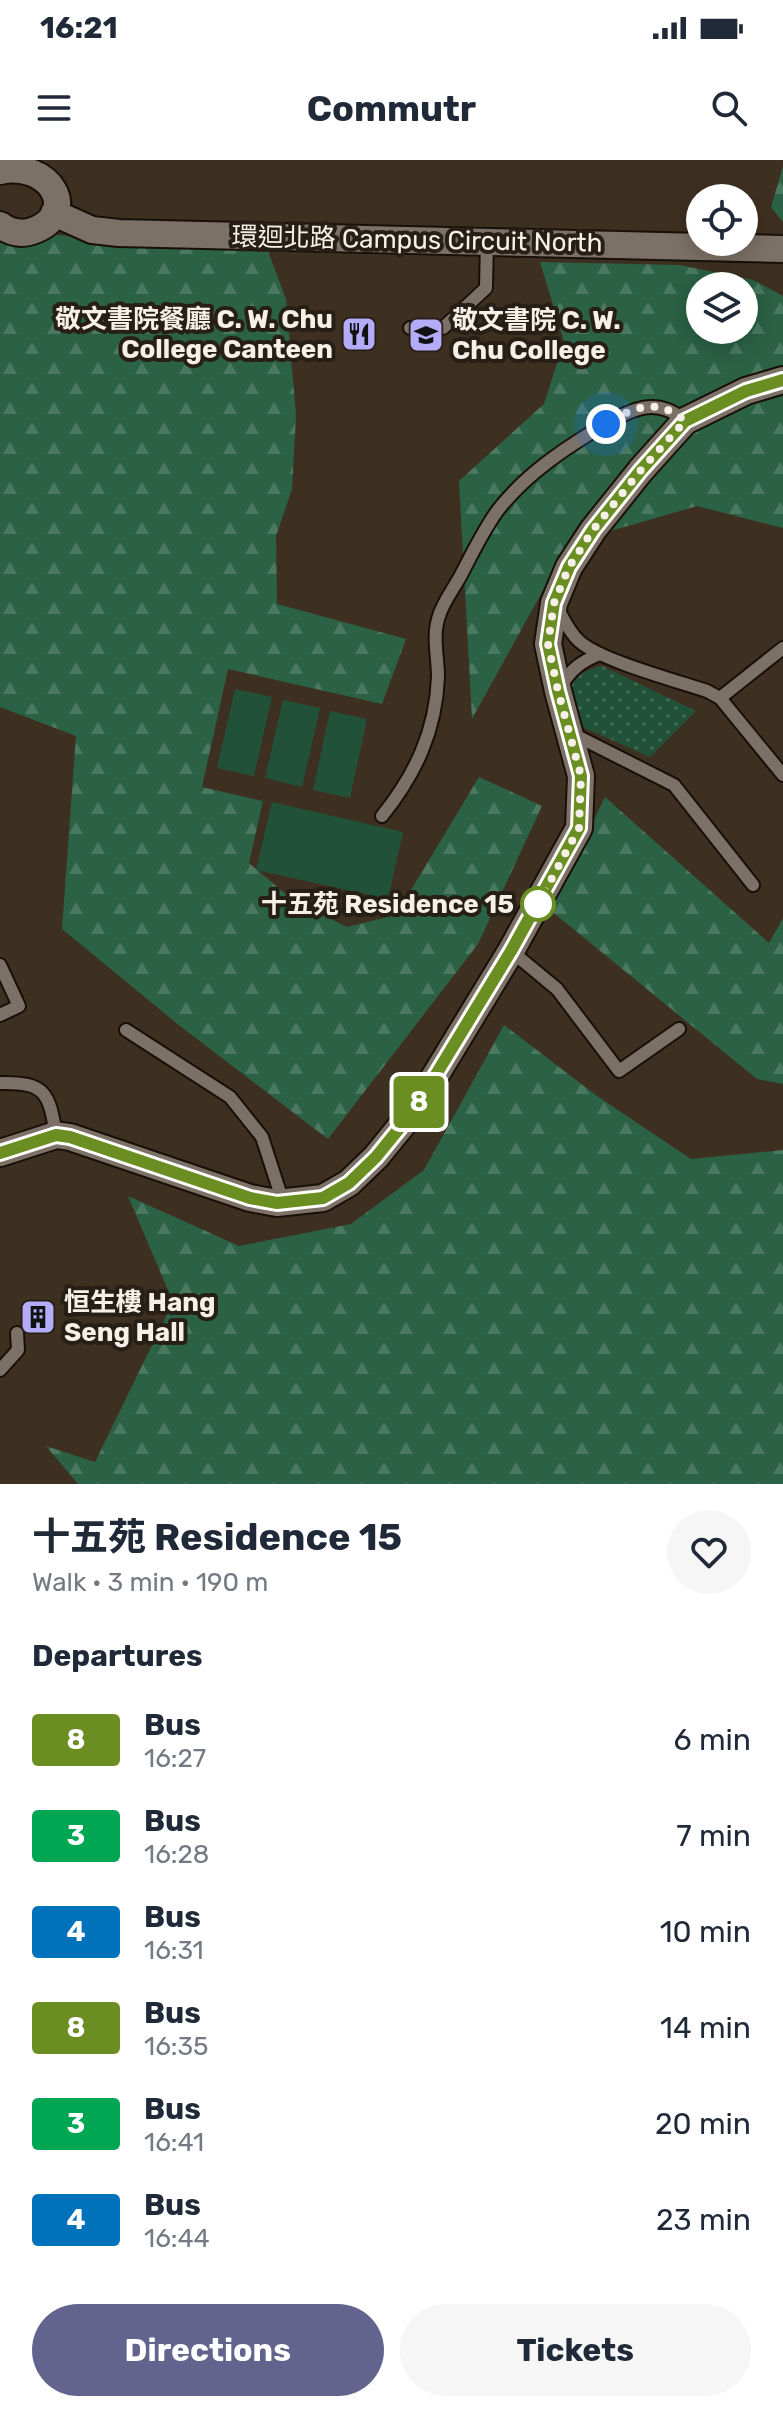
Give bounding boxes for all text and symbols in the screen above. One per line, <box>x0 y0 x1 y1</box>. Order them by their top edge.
text: 16:21 <box>40 10 118 46</box>
icon: menu <box>32 86 76 130</box>
icon: search <box>707 86 751 130</box>
text: Commutr <box>307 87 476 130</box>
map controls <box>686 184 758 344</box>
button: locate <box>686 184 758 256</box>
street label: 環迴北路 Campus Circuit North <box>231 221 603 259</box>
button: layers <box>686 272 758 344</box>
place label: 敬文書院餐廳 C. W. Chu College Canteen <box>55 304 333 365</box>
place label: 敬文書院 C. W. Chu College <box>452 305 621 366</box>
restaurant icon: 敬文書院餐廳 C. W. Chu College Canteen <box>340 315 378 353</box>
school or university icon: 敬文書院 C. W. Chu College <box>407 316 445 354</box>
your location <box>586 404 626 444</box>
marker: 十五苑 Residence 15 <box>521 887 555 921</box>
place label: 十五苑 Residence 15 <box>261 889 514 920</box>
line badge: 8 <box>393 1076 445 1128</box>
text: 8 <box>410 1085 428 1118</box>
place label: 恒生樓 Hang Seng Hall <box>64 1287 215 1348</box>
building icon: 恒生樓 Hang Seng Hall <box>19 1298 57 1336</box>
button: heart <box>667 1510 751 1594</box>
text: 十五苑 Residence 15 <box>32 1514 402 1560</box>
text: Walk · 3 min · 190 m <box>32 1567 268 1598</box>
text: Departures <box>32 1638 203 1674</box>
text: Bus <box>144 1707 201 1743</box>
text: 6 min <box>673 1722 751 1758</box>
text: 8 <box>67 1723 85 1756</box>
text: 16:27 <box>144 1743 206 1774</box>
text: Bus <box>144 1803 201 1839</box>
text: 7 min <box>676 1818 751 1854</box>
text: 3 <box>67 1819 85 1852</box>
text: 16:28 <box>144 1839 209 1870</box>
text: Bus <box>144 1899 201 1935</box>
text: 10 min <box>660 1914 751 1950</box>
text: 4 <box>66 1915 86 1948</box>
text: 16:31 <box>144 1935 204 1966</box>
text: Bus <box>144 1995 201 2031</box>
text: 14 min <box>660 2010 751 2046</box>
text: 8 <box>67 2011 85 2044</box>
text: 16:35 <box>144 2031 209 2062</box>
text: Bus <box>144 2091 201 2127</box>
text: 20 min <box>655 2106 751 2142</box>
text: 3 <box>67 2107 85 2140</box>
text: 16:41 <box>144 2127 204 2158</box>
text: Bus <box>144 2187 201 2223</box>
text: 23 min <box>656 2202 751 2238</box>
text: 4 <box>66 2203 86 2236</box>
text: 16:44 <box>144 2223 210 2254</box>
button: Directions <box>32 2304 384 2396</box>
button: Tickets <box>400 2304 751 2396</box>

